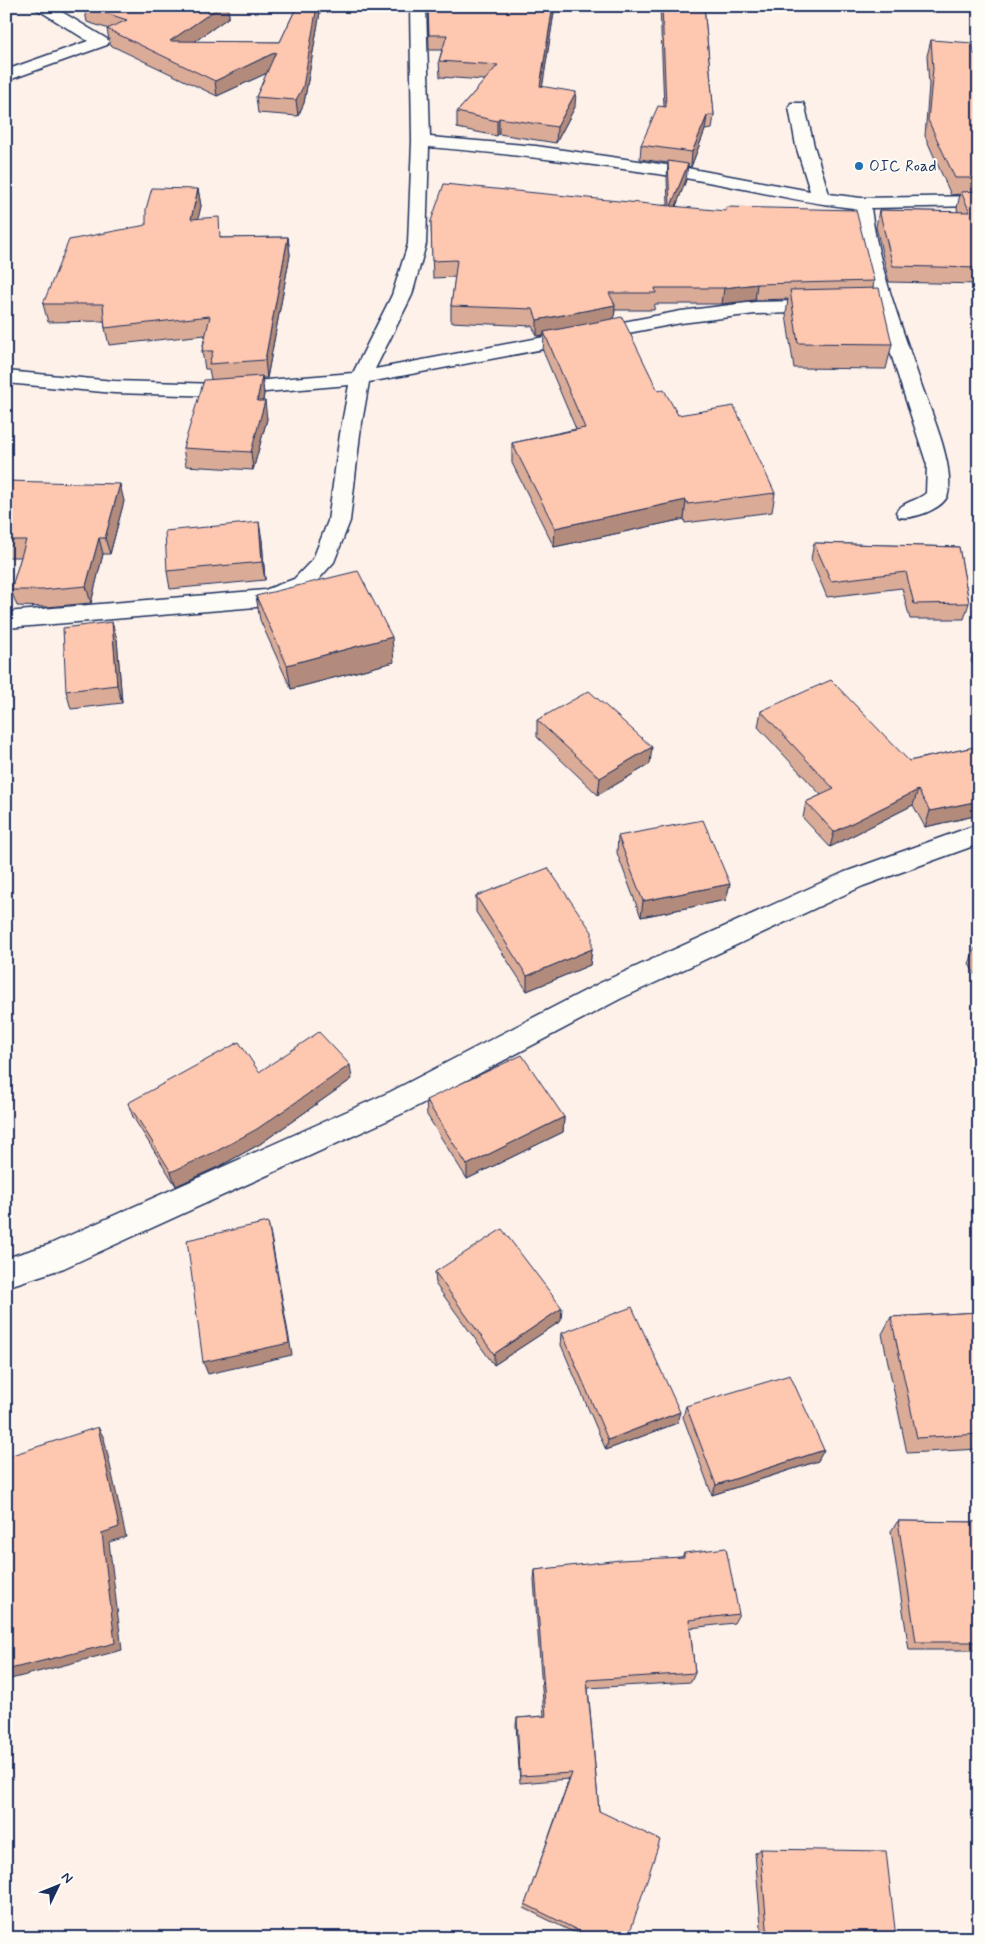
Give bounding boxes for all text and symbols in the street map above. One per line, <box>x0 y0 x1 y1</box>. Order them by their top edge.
place label: OIC Road <box>869 156 936 177</box>
marker: OIC Road <box>853 160 865 172</box>
north arrow <box>32 1862 82 1912</box>
text: N <box>57 1868 77 1887</box>

